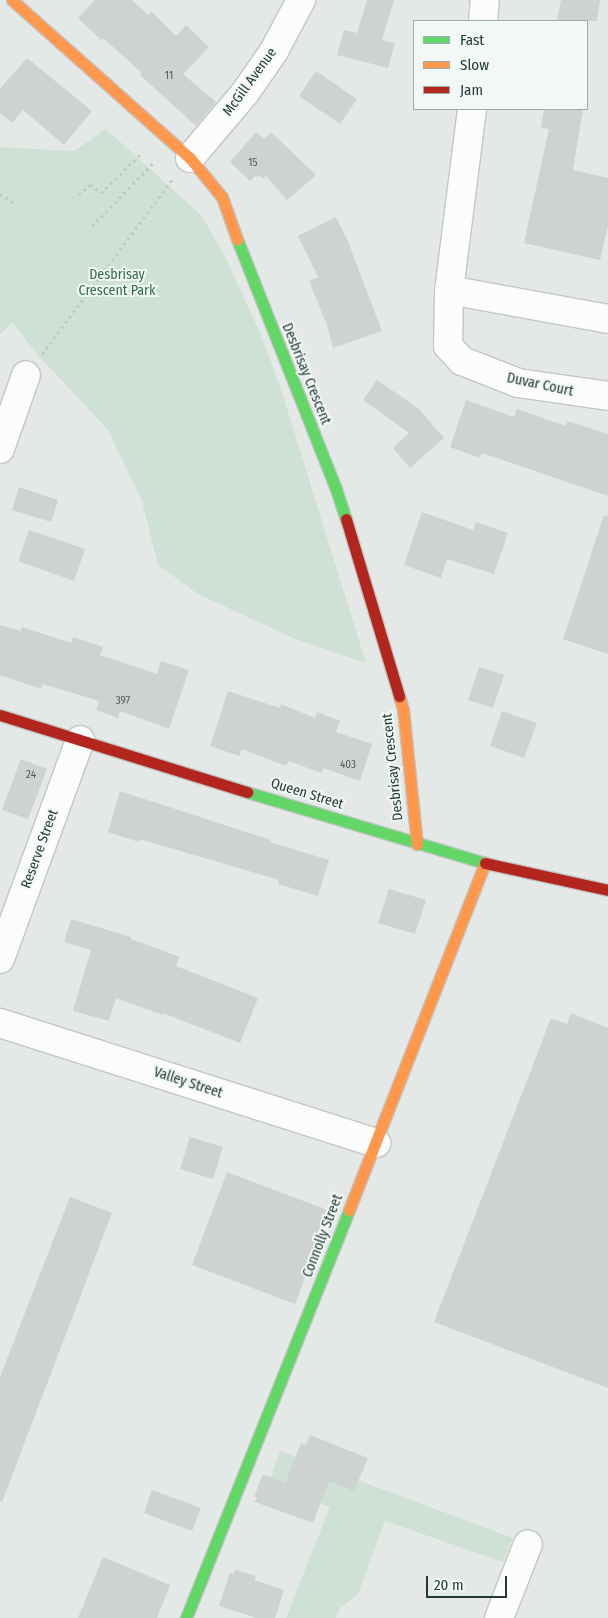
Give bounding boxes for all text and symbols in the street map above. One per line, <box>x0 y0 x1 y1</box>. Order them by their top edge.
legend <box>413 20 588 110</box>
text: Fast <box>460 31 484 49</box>
street label: McGill Avenue <box>220 45 280 119</box>
text: Slow <box>460 56 489 74</box>
house number: 11 <box>165 69 173 83</box>
text: Jam <box>460 81 483 99</box>
house number: 15 <box>248 156 258 170</box>
park label: Desbrisay Crescent Park <box>78 267 156 300</box>
street label: Desbrisay Crescent <box>278 321 334 427</box>
street label: Duvar Court <box>505 370 575 400</box>
house number: 397 <box>116 694 130 708</box>
street label: Desbrisay Crescent <box>379 712 407 822</box>
house number: 403 <box>340 758 356 772</box>
house number: 24 <box>26 768 36 782</box>
street label: Queen Street <box>269 775 345 813</box>
street label: Reserve Street <box>18 807 62 891</box>
street label: Valley Street <box>151 1064 225 1102</box>
street label: Connolly Street <box>299 1192 347 1280</box>
scale bar <box>428 1566 509 1598</box>
text: 20 m <box>434 1576 464 1594</box>

